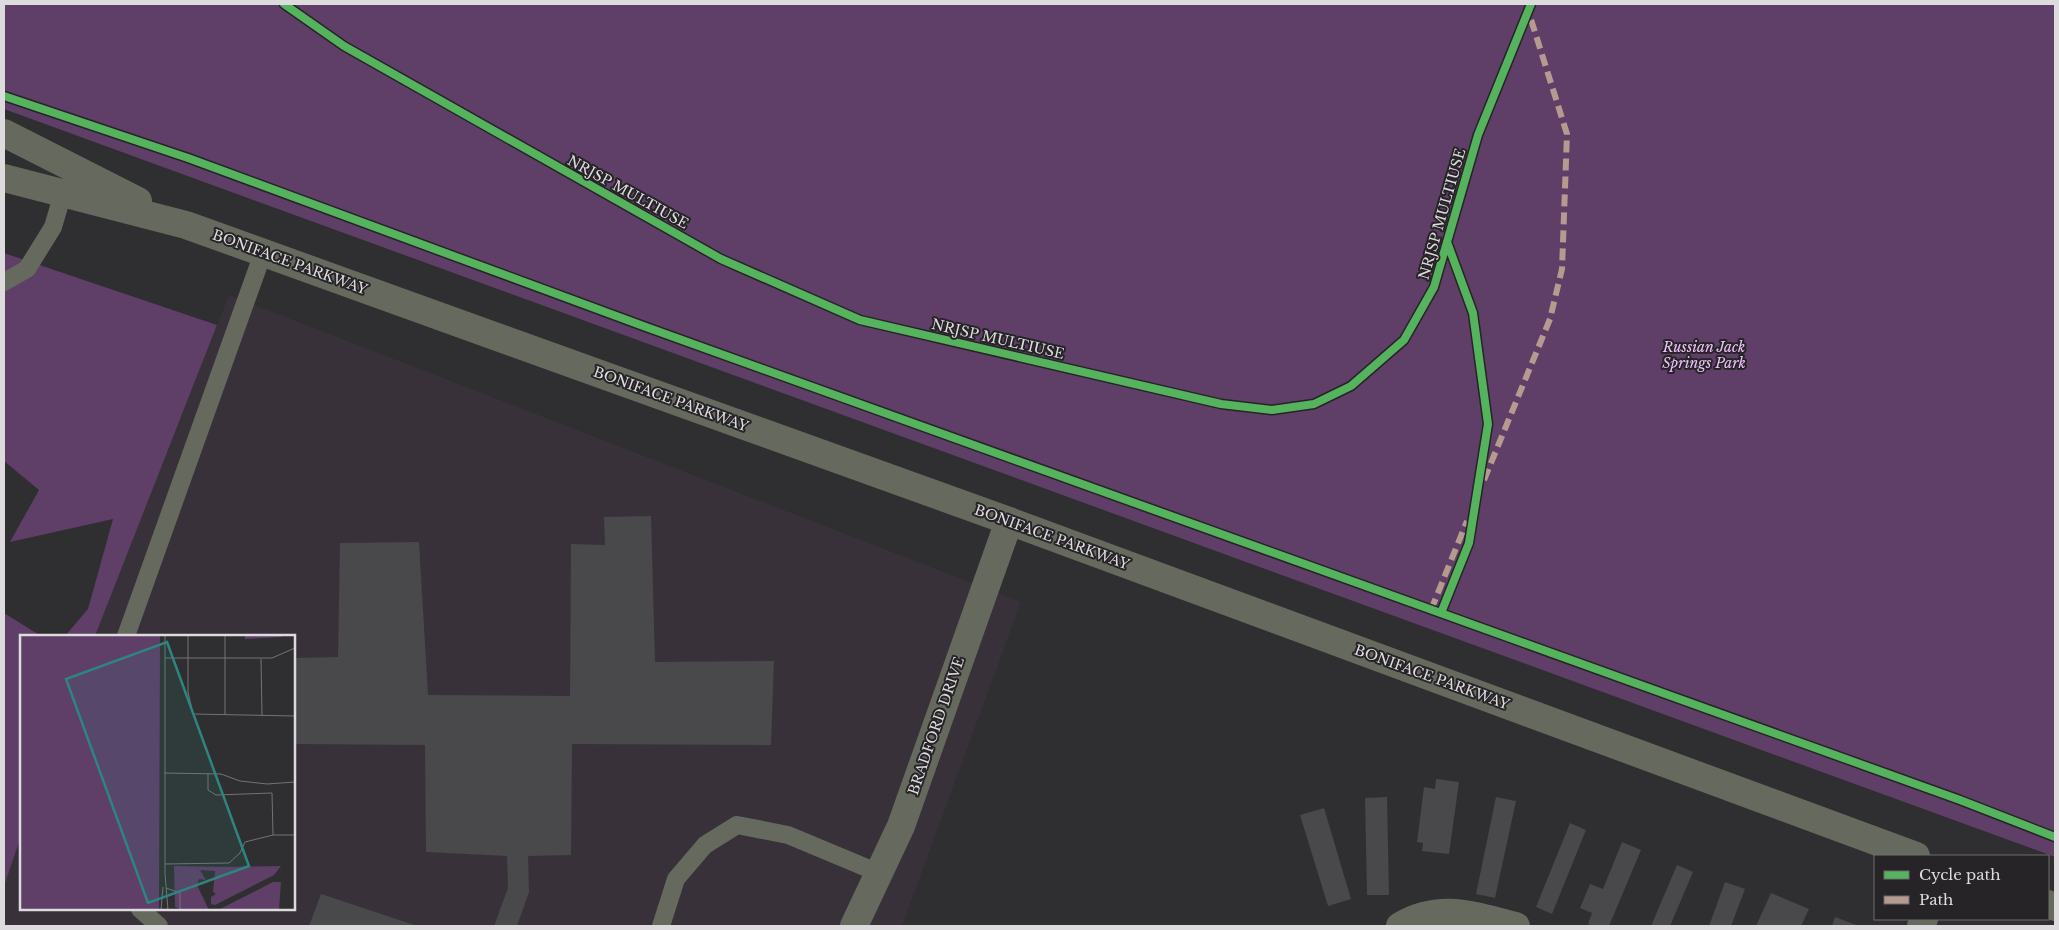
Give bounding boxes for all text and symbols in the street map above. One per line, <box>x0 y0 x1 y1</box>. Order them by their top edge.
street label: NRJSP MULTIUSE <box>1415 146 1469 282</box>
street label: NRJSP MULTIUSE <box>564 151 692 233</box>
street label: BONIFACE PARKWAY <box>210 226 371 299</box>
street label: NRJSP MULTIUSE <box>930 315 1066 363</box>
park label: Russian Jack Springs Park <box>1662 338 1746 372</box>
street label: BONIFACE PARKWAY <box>591 363 752 436</box>
street label: BONIFACE PARKWAY <box>972 501 1133 574</box>
inset map <box>20 635 295 910</box>
street label: BONIFACE PARKWAY <box>1352 641 1513 714</box>
street label: BRADFORD DRIVE <box>904 655 968 797</box>
legend <box>1874 855 2049 920</box>
text: Cycle path <box>1919 865 2001 884</box>
text: Path <box>1919 890 1953 909</box>

